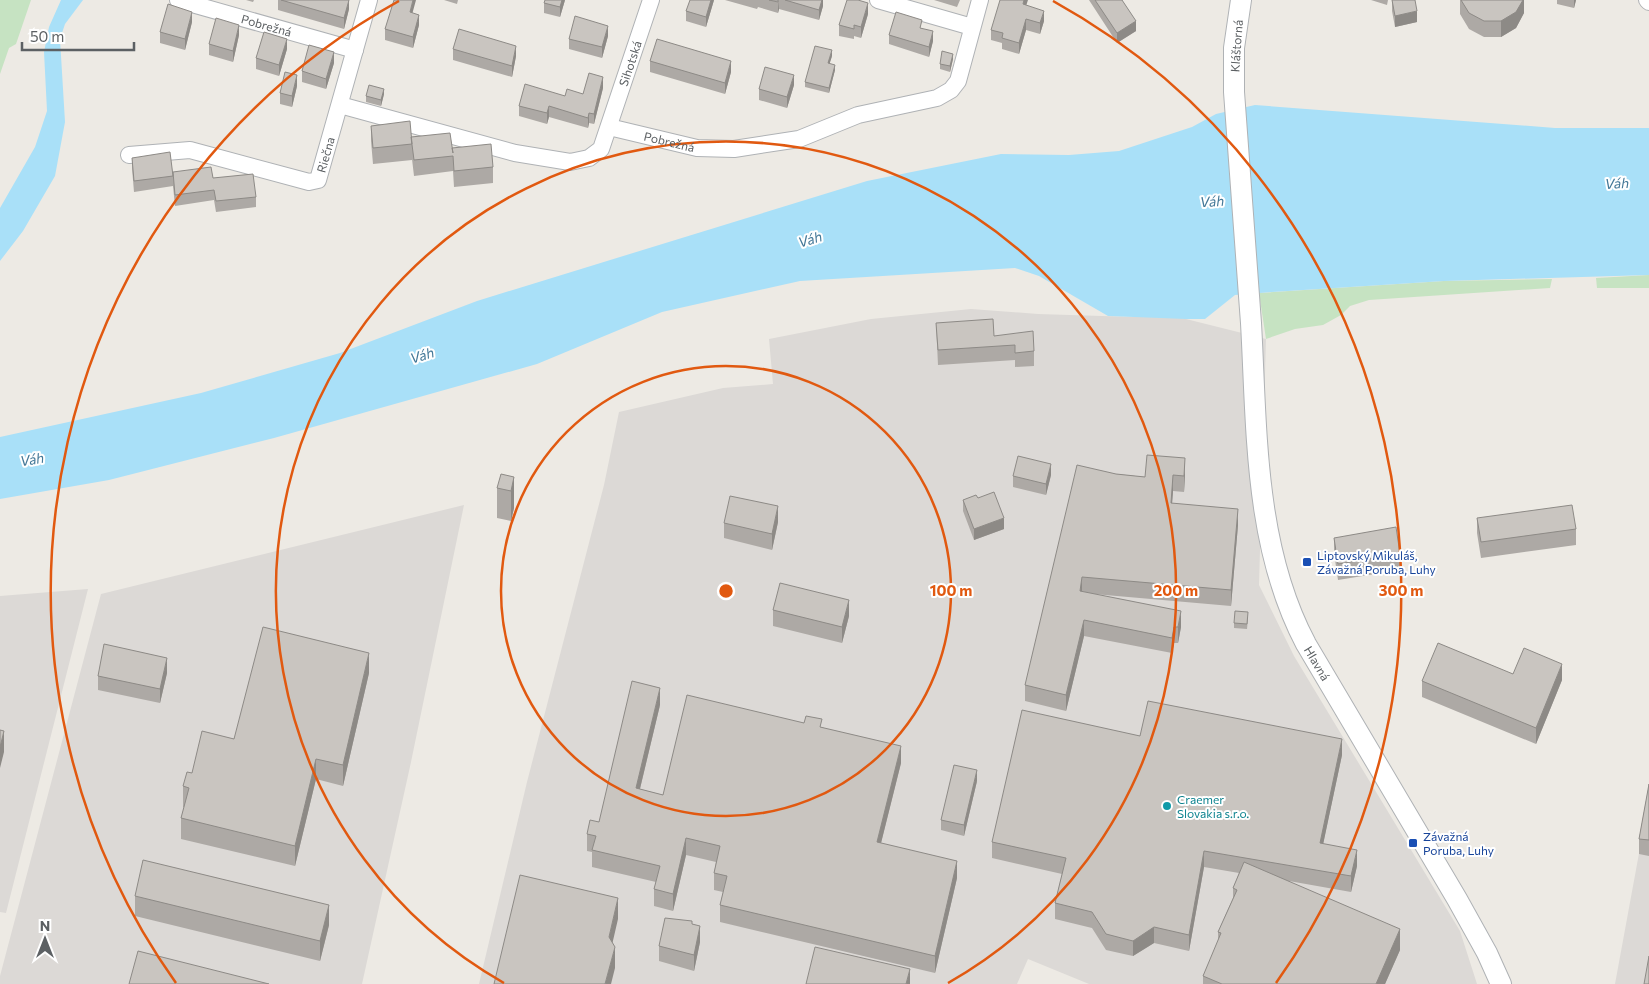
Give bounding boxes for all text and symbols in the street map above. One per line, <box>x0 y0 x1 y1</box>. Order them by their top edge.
street label: Pobrežná <box>240 11 293 39</box>
street label: Kláštorná <box>1227 19 1245 73</box>
scale bar <box>22 20 135 52</box>
text: 50 m <box>30 27 64 45</box>
street label: Sihotská <box>616 39 644 88</box>
street label: Pobrežná <box>643 129 696 154</box>
street label: Riečna <box>313 135 337 174</box>
water label: Váh <box>1605 174 1629 192</box>
water label: Váh <box>1199 192 1225 210</box>
water label: Váh <box>796 227 824 251</box>
water label: Váh <box>408 343 436 367</box>
water label: Váh <box>19 449 45 469</box>
place label: Liptovský Mikuláš, Závažná Poruba, Luhy <box>1317 548 1436 576</box>
marker: Liptovský Mikuláš, Závažná Poruba, Luhy <box>1301 556 1313 568</box>
text: 100 m <box>930 581 972 599</box>
text: 200 m <box>1154 581 1198 599</box>
text: 300 m <box>1379 581 1423 599</box>
centre of rings <box>717 582 735 600</box>
street label: Hlavná <box>1302 644 1333 683</box>
place label: Craemer Slovakia s.r.o. <box>1177 792 1249 820</box>
marker: Craemer Slovakia s.r.o. <box>1161 800 1173 812</box>
place label: Závažná Poruba, Luhy <box>1423 829 1494 857</box>
marker: Závažná Poruba, Luhy <box>1407 837 1419 849</box>
north arrow <box>20 914 70 964</box>
text: N <box>40 917 50 934</box>

